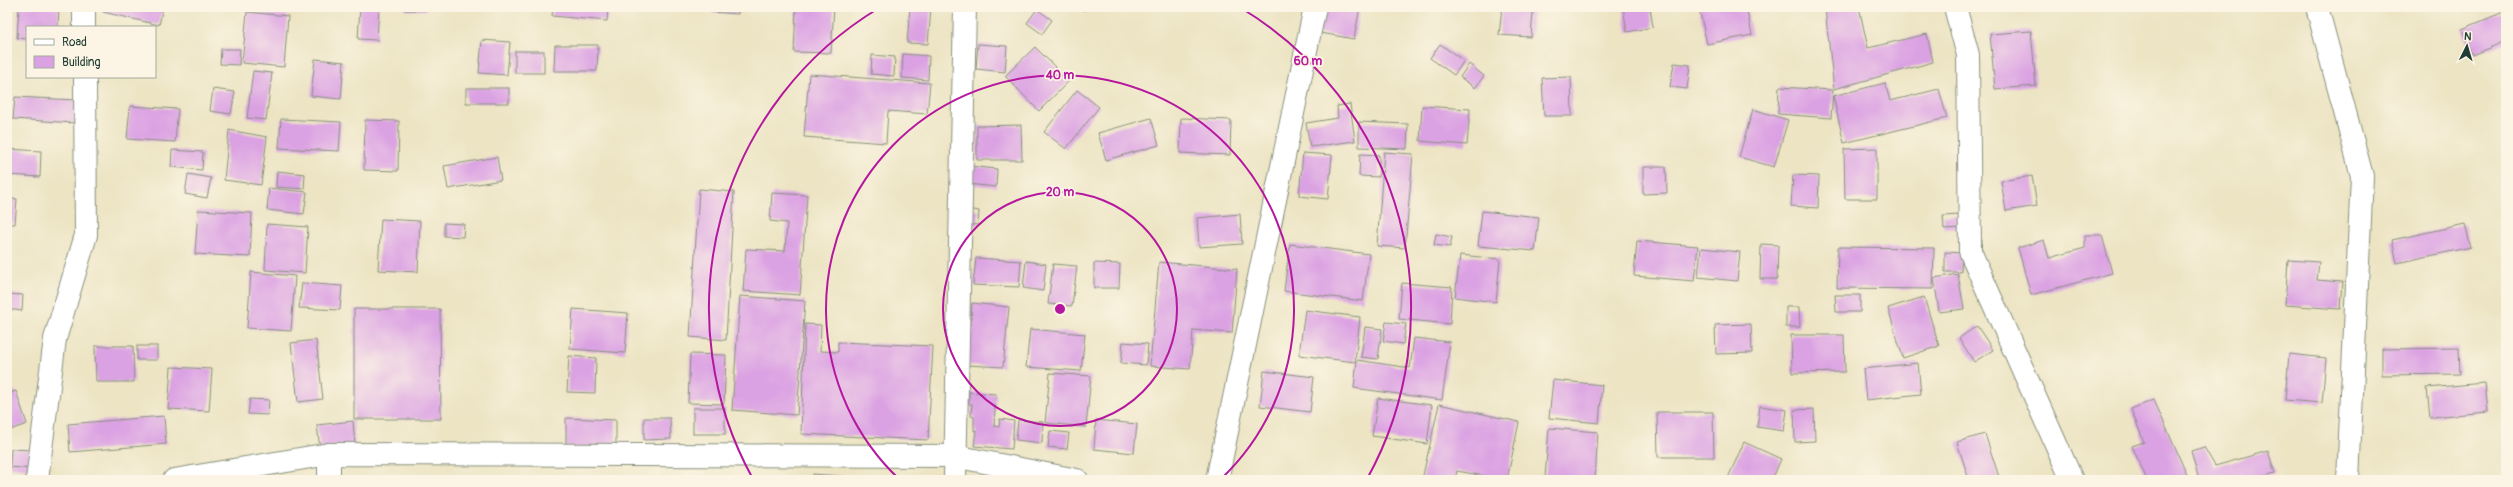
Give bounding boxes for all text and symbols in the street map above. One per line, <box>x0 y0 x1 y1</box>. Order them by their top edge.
legend <box>26 26 156 78</box>
north arrow <box>2447 26 2487 66</box>
text: N <box>2464 30 2473 43</box>
text: Road <box>62 35 87 50</box>
text: 60 m <box>1294 54 1323 69</box>
text: Building <box>62 55 101 70</box>
text: 40 m <box>1045 68 1075 83</box>
text: 20 m <box>1046 185 1074 200</box>
centre of rings <box>1053 302 1067 316</box>

